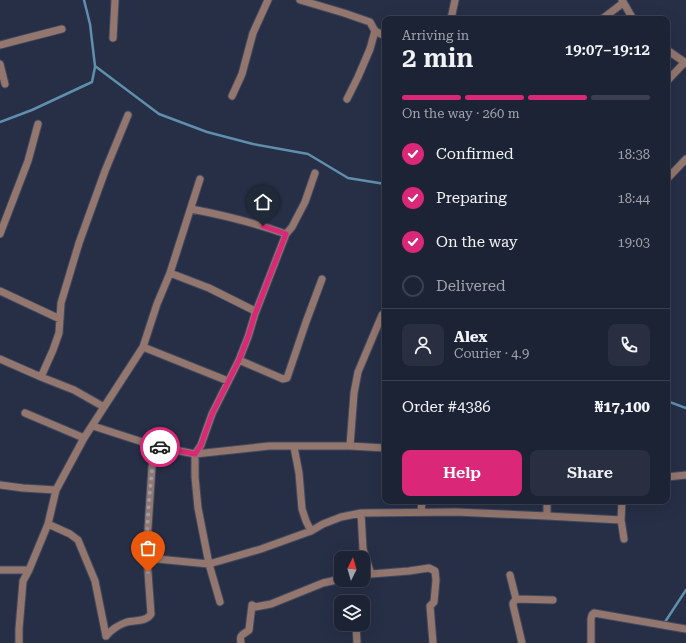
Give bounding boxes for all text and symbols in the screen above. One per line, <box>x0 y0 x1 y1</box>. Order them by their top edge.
text: Arriving in <box>402 28 469 43</box>
text: 19:07–19:12 <box>565 41 650 59</box>
text: 2 min <box>402 43 474 73</box>
text: On the way · 260 m <box>402 106 519 121</box>
icon: check <box>402 143 424 165</box>
text: Confirmed <box>436 145 514 163</box>
text: 18:38 <box>618 147 650 162</box>
pin <box>246 185 280 226</box>
icon: check <box>402 187 424 209</box>
text: Preparing <box>436 189 507 207</box>
icon: home <box>252 191 274 213</box>
text: 18:44 <box>618 191 650 206</box>
icon: check <box>402 231 424 253</box>
text: On the way <box>436 233 518 251</box>
text: 19:03 <box>618 235 650 250</box>
text: Delivered <box>436 277 506 295</box>
button: person <box>402 324 444 366</box>
button: phone <box>608 324 650 366</box>
text: Alex <box>454 328 487 346</box>
text: Courier · 4.9 <box>454 346 529 361</box>
text: Order #4386 <box>402 398 491 416</box>
text: ₦17,100 <box>595 398 650 416</box>
courier <box>140 427 180 467</box>
icon: car <box>149 436 171 458</box>
button: Help <box>402 450 522 496</box>
button: Share <box>530 450 650 496</box>
pin <box>131 531 165 572</box>
icon: bag <box>137 537 159 559</box>
north arrow <box>334 551 370 587</box>
map controls <box>334 551 370 631</box>
button: layers <box>334 595 370 631</box>

